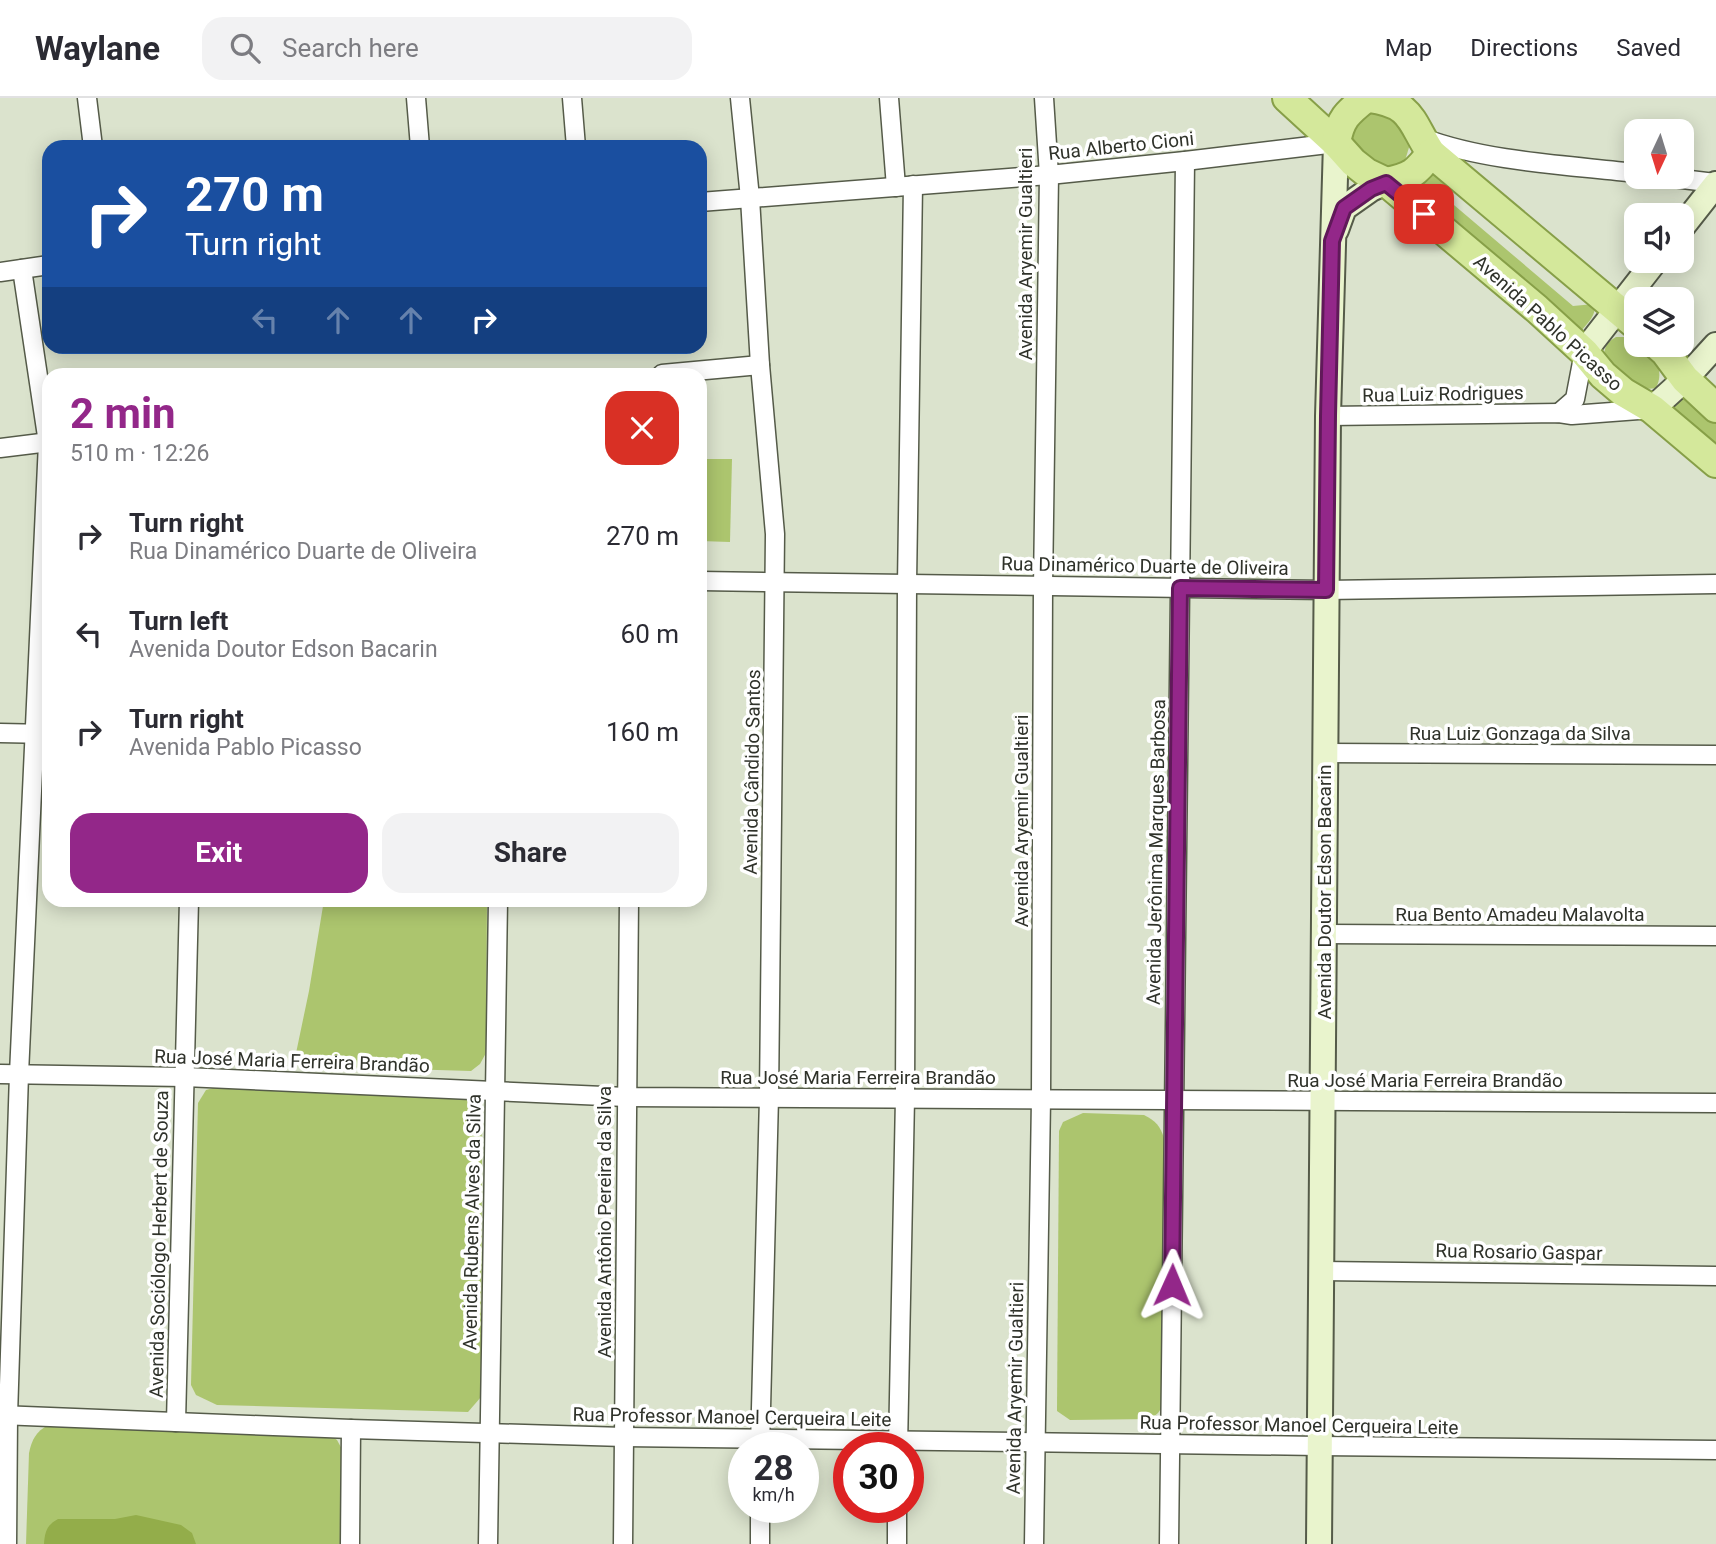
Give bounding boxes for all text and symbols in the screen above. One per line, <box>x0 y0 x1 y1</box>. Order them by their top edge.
search box <box>202 17 692 80</box>
text: Waylane <box>35 29 160 68</box>
icon: search <box>226 29 264 67</box>
text: Search here <box>282 33 419 63</box>
text: Map <box>1385 34 1432 62</box>
text: Directions <box>1470 34 1578 62</box>
text: Saved <box>1616 34 1681 62</box>
north arrow <box>1624 119 1694 189</box>
map controls <box>1624 119 1694 357</box>
street label: Rua Alberto Cioni <box>1047 127 1195 165</box>
street label: Avenida Aryemir Gualtieri <box>1014 148 1037 360</box>
text: 270 m <box>185 166 324 223</box>
icon: right <box>70 168 161 259</box>
pin <box>1394 184 1454 244</box>
icon: arrive <box>1405 195 1443 233</box>
button: sound <box>1624 203 1694 273</box>
text: Turn right <box>185 225 321 263</box>
street label: Avenida Pablo Picasso <box>1469 250 1627 396</box>
button: layers <box>1624 287 1694 357</box>
icon: left <box>246 301 284 339</box>
icon: ahead <box>319 301 357 339</box>
icon: ahead <box>392 301 430 339</box>
icon: right <box>465 301 503 339</box>
street label: Rua Luiz Rodrigues <box>1362 381 1524 407</box>
text: 2 min <box>70 389 176 438</box>
button: close <box>605 391 679 465</box>
text: 510 m · 12:26 <box>70 440 209 467</box>
text: Turn right <box>129 508 244 538</box>
icon: right <box>70 517 108 555</box>
text: 270 m <box>606 521 679 551</box>
text: Rua Dinamérico Duarte de Oliveira <box>129 538 477 565</box>
street label: Rua Dinamérico Duarte de Oliveira <box>1001 552 1289 580</box>
text: Turn left <box>129 606 228 636</box>
icon: left <box>70 615 108 653</box>
text: 60 m <box>621 619 679 649</box>
text: Avenida Doutor Edson Bacarin <box>129 636 438 663</box>
street label: Avenida Cândido Santos <box>739 669 765 875</box>
street label: Avenida Jerônima Marques Barbosa <box>1142 699 1170 1005</box>
text: Turn right <box>129 704 244 734</box>
icon: right <box>70 713 108 751</box>
street label: Avenida Aryemir Gualtieri <box>1010 715 1033 927</box>
text: 160 m <box>606 717 679 747</box>
street label: Rua Luiz Gonzaga da Silva <box>1409 722 1631 745</box>
text: Avenida Pablo Picasso <box>129 734 362 761</box>
street label: Avenida Doutor Edson Bacarin <box>1313 765 1336 1019</box>
button: Exit <box>70 813 368 893</box>
button: Share <box>382 813 679 893</box>
street label: Rua Bento Amadeu Malavolta <box>1395 903 1645 926</box>
street label: Rua José Maria Ferreira Brandão <box>154 1045 430 1077</box>
street label: Rua José Maria Ferreira Brandão <box>720 1066 996 1089</box>
street label: Rua José Maria Ferreira Brandão <box>1287 1069 1563 1092</box>
street label: Avenida Antônio Pereira da Silva <box>593 1086 616 1358</box>
street label: Avenida Sociólogo Herbert de Souza <box>145 1090 173 1398</box>
street label: Avenida Rubens Alves da Silva <box>458 1094 486 1350</box>
street label: Rua Rosario Gaspar <box>1435 1239 1603 1265</box>
position arrow <box>1135 1248 1209 1322</box>
street label: Avenida Aryemir Gualtieri <box>1002 1281 1028 1495</box>
street label: Rua Professor Manoel Cerqueira Leite <box>572 1403 892 1431</box>
street label: Rua Professor Manoel Cerqueira Leite <box>1139 1411 1459 1439</box>
speed limit sign: 30 <box>833 1432 924 1523</box>
text: 28 <box>753 1448 794 1489</box>
text: km/h <box>752 1484 795 1505</box>

